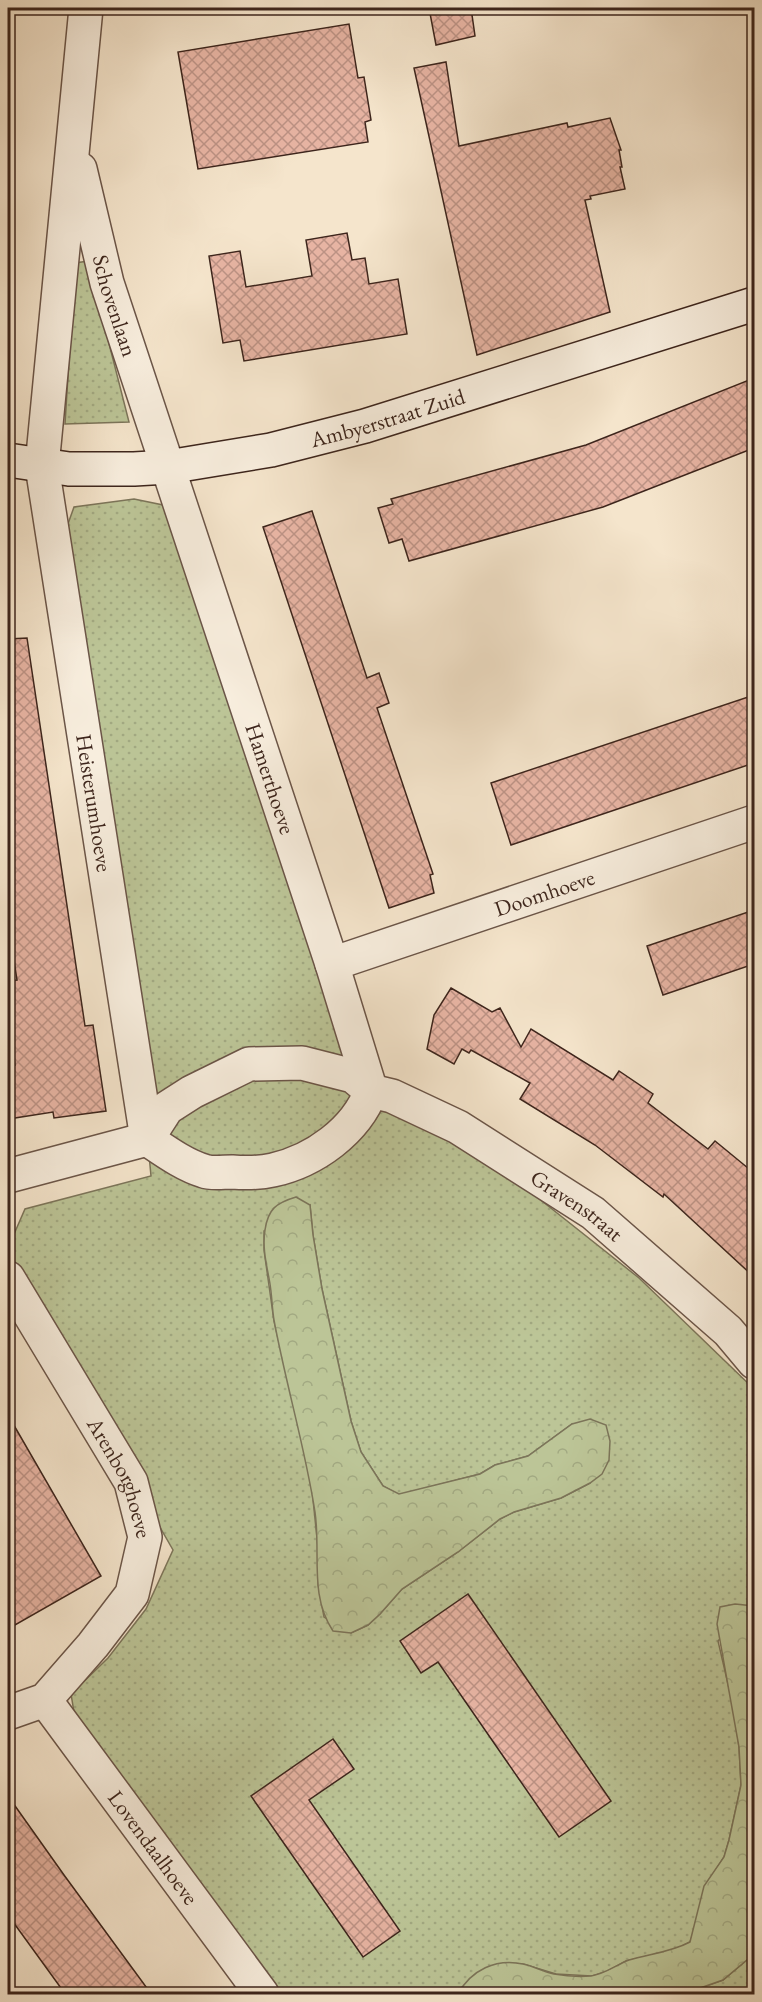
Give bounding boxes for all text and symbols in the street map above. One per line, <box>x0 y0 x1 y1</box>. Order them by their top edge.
street label: Schovenlaan <box>86 252 144 361</box>
street label: Ambyerstraat Zuid <box>306 381 469 455</box>
street label: Hamerthoeve <box>238 719 302 838</box>
street label: Heisterumhoeve <box>69 732 119 874</box>
street label: Doomhoeve <box>491 863 599 923</box>
street label: Gravenstraat <box>525 1163 629 1248</box>
street label: Arenborghoeve <box>80 1411 159 1541</box>
street label: Lovendaalhoeve <box>101 1785 205 1911</box>

